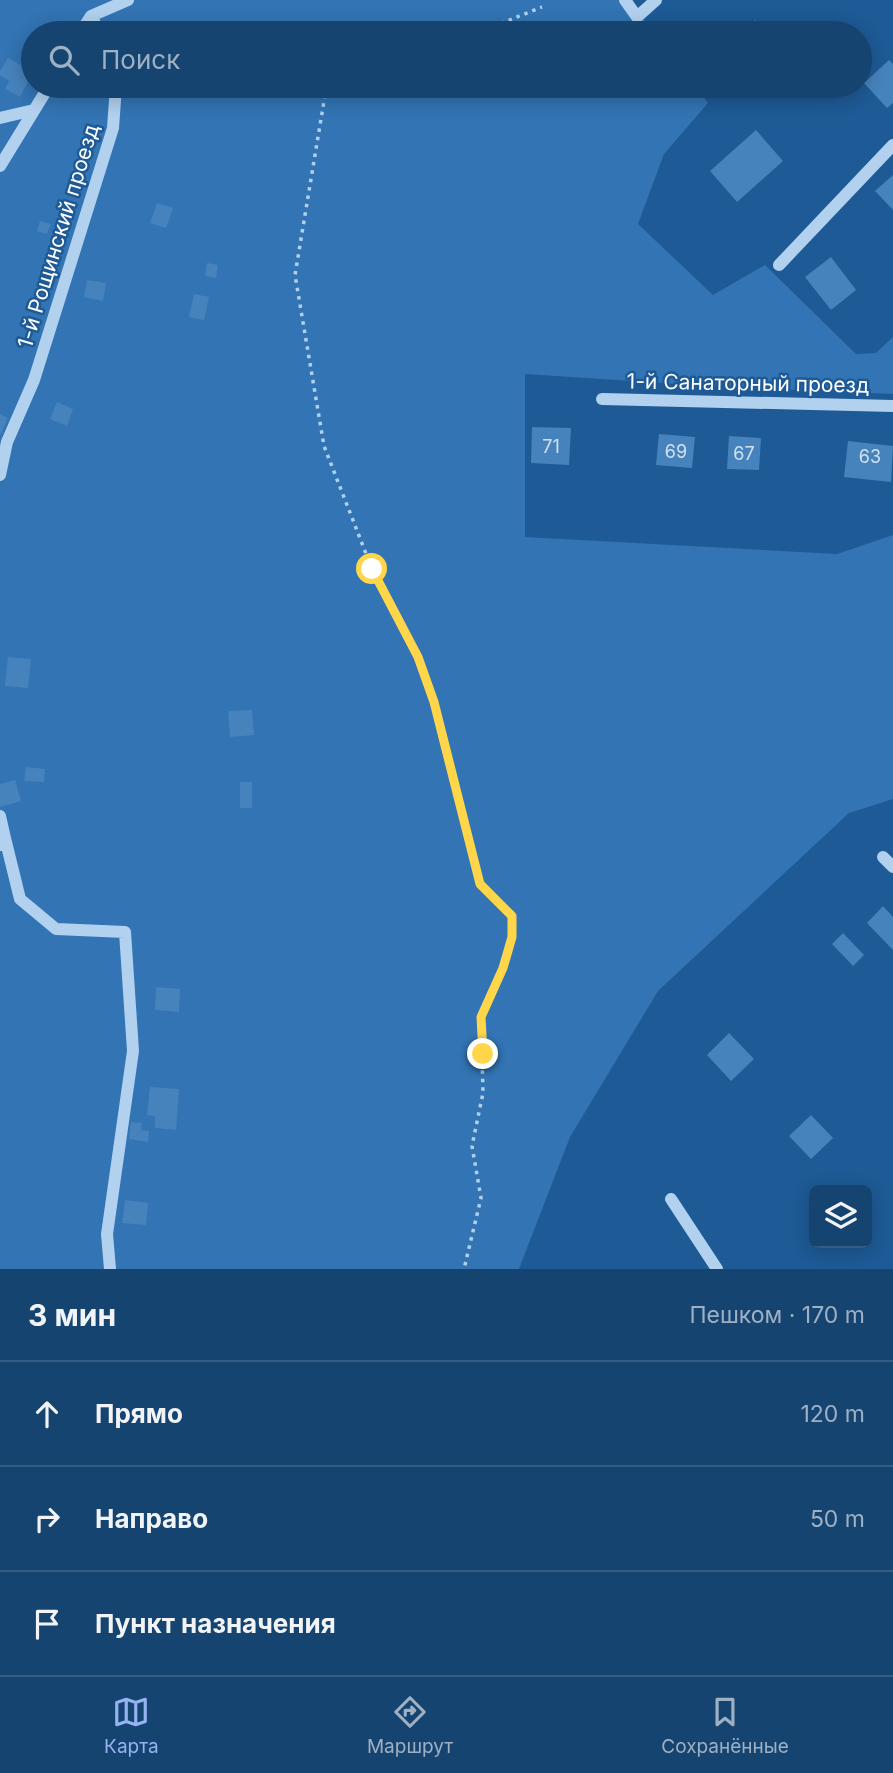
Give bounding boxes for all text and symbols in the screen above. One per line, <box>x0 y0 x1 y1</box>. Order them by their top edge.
search box <box>21 21 872 98</box>
icon: search <box>45 41 83 79</box>
text: Поиск <box>101 44 180 75</box>
street label: 1-й Рощинский проезд <box>12 121 104 351</box>
street label: 1-й Санаторный проезд <box>627 368 869 398</box>
house number: 71 <box>542 436 560 457</box>
house number: 69 <box>665 441 687 462</box>
house number: 67 <box>733 443 755 464</box>
house number: 63 <box>859 446 881 467</box>
route start <box>356 553 387 584</box>
route end <box>467 1038 498 1069</box>
map controls <box>809 1185 872 1248</box>
button: layers <box>809 1185 872 1248</box>
text: 3 мин <box>28 1297 116 1333</box>
text: Пешком · 170 m <box>689 1301 865 1329</box>
icon: ahead <box>28 1395 66 1433</box>
text: Прямо <box>95 1398 183 1429</box>
text: 120 m <box>800 1400 865 1428</box>
icon: right <box>28 1500 66 1538</box>
text: Направо <box>95 1503 208 1534</box>
text: 50 m <box>810 1505 865 1533</box>
icon: arrive <box>28 1605 66 1643</box>
text: Пункт назначения <box>95 1608 336 1639</box>
tab: Карта <box>104 1693 159 1758</box>
tab: Маршрут <box>367 1693 453 1758</box>
tab: Сохранённые <box>661 1693 789 1758</box>

